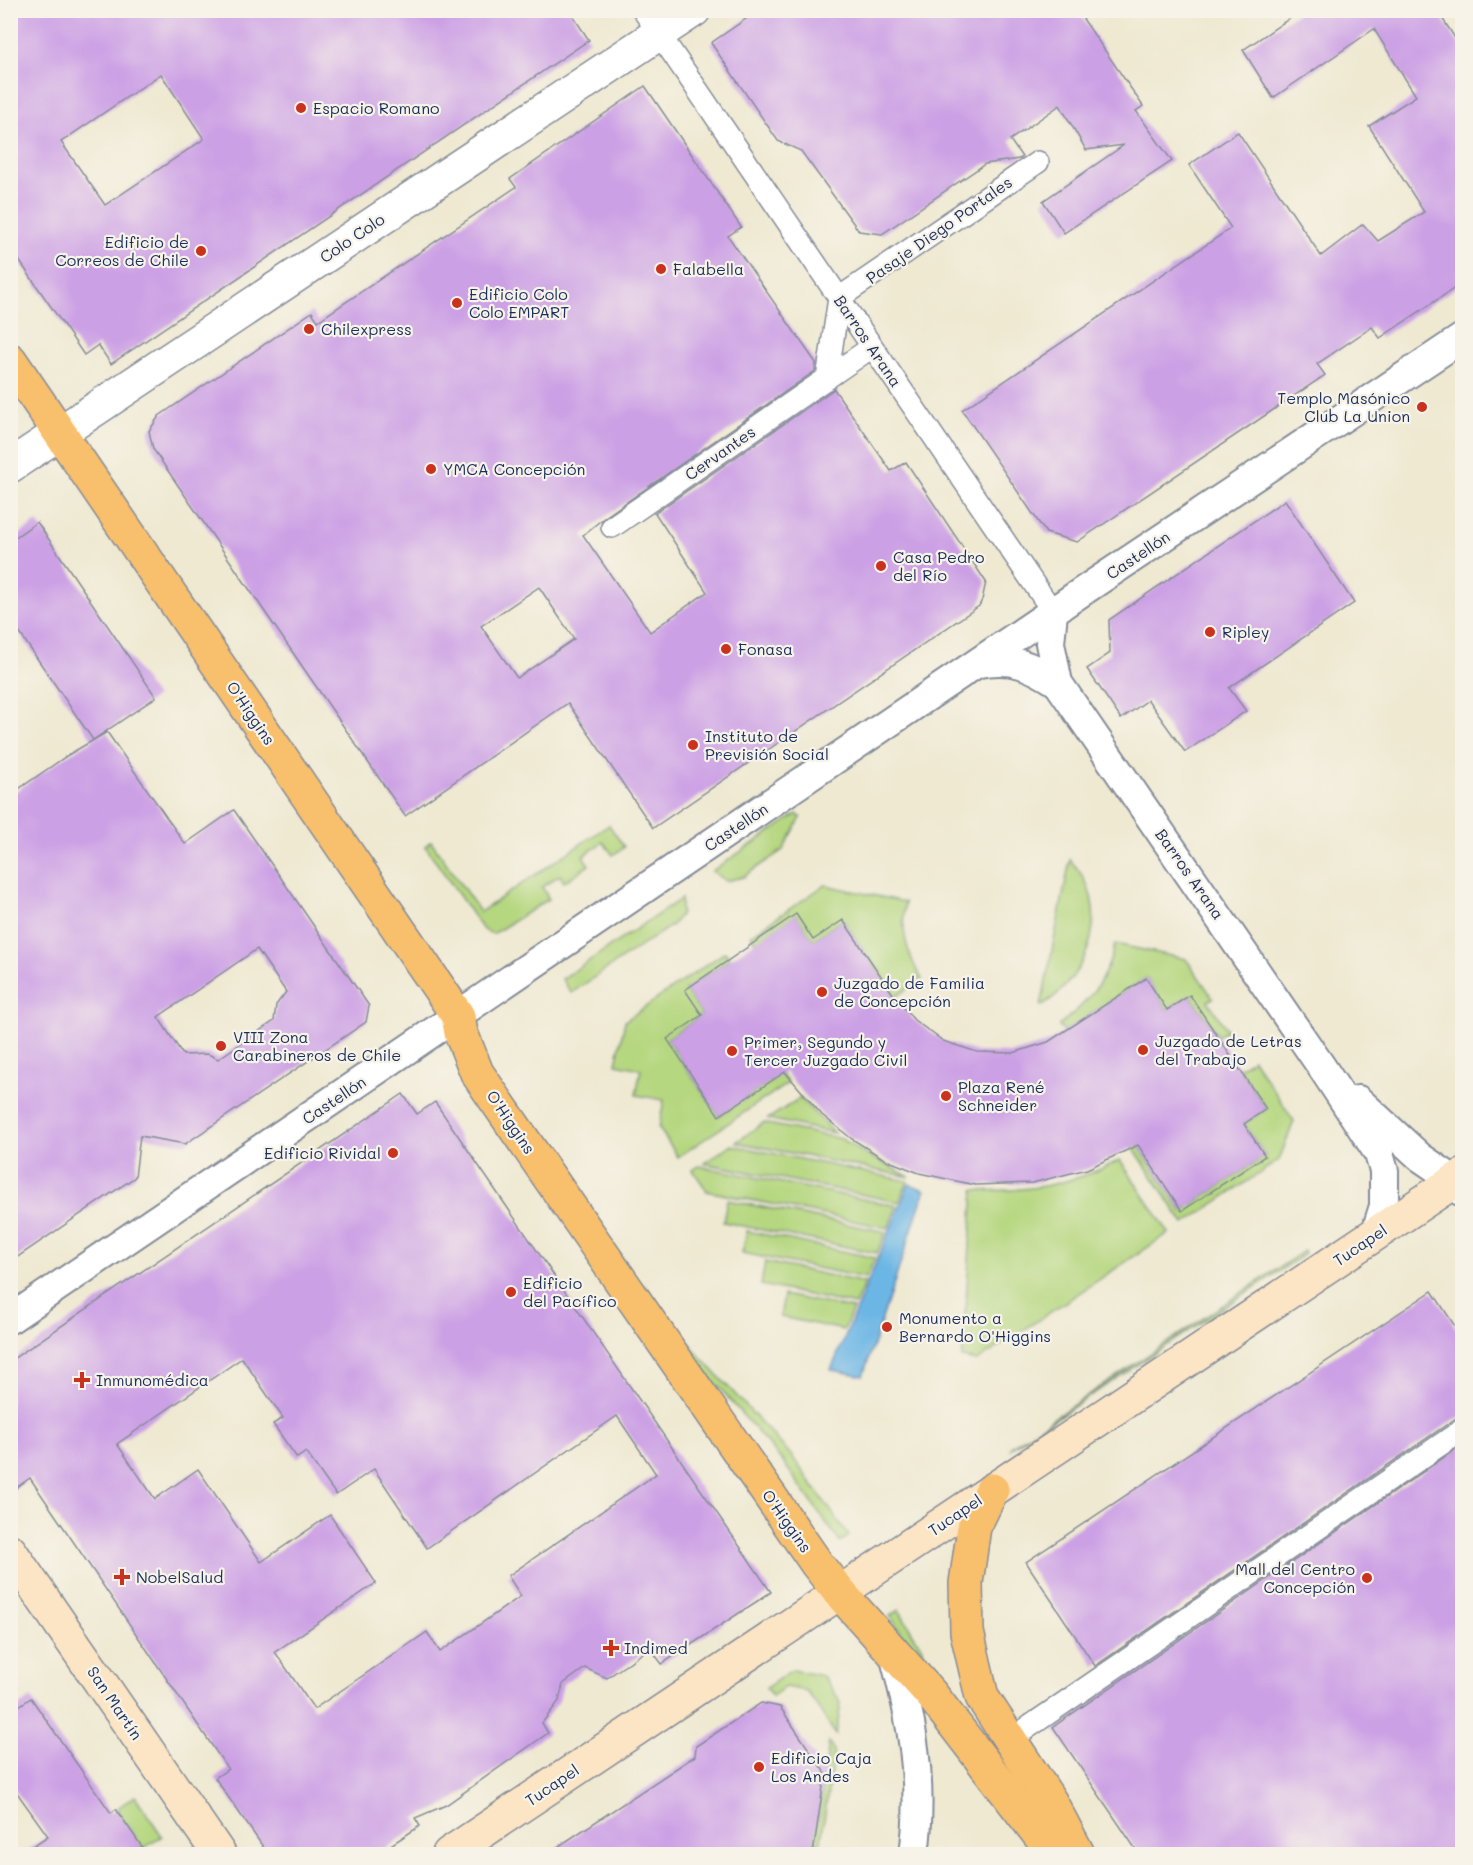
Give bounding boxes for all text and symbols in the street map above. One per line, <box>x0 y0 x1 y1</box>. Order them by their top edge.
place label: Espacio Romano <box>313 97 440 118</box>
marker: Espacio Romano <box>294 101 308 115</box>
street label: Pasaje Diego Portales <box>862 171 1016 288</box>
street label: Colo Colo <box>315 208 388 267</box>
place label: Edificio de Correos de Chile <box>55 231 189 270</box>
marker: Edificio de Correos de Chile <box>194 244 208 258</box>
place label: Falabella <box>673 258 744 279</box>
marker: Falabella <box>654 262 668 276</box>
place label: Edificio Colo Colo EMPART <box>469 283 569 322</box>
street label: Barros Arana <box>830 291 907 391</box>
marker: Edificio Colo Colo EMPART <box>450 296 464 310</box>
place label: Chilexpress <box>321 318 412 339</box>
marker: Chilexpress <box>302 322 316 336</box>
place label: Templo Masónico Club La Union <box>1277 387 1410 426</box>
marker: Templo Masónico Club La Union <box>1415 400 1429 414</box>
street label: Cervantes <box>680 421 759 485</box>
place label: YMCA Concepción <box>443 458 585 479</box>
marker: YMCA Concepción <box>424 462 438 476</box>
street label: Castellón <box>1102 526 1174 584</box>
place label: Casa Pedro del Río <box>893 546 985 585</box>
marker: Casa Pedro del Río <box>874 559 888 573</box>
place label: Ripley <box>1222 621 1269 642</box>
marker: Ripley <box>1203 625 1217 639</box>
place label: Fonasa <box>738 638 793 659</box>
marker: Fonasa <box>719 642 733 656</box>
street label: O'Higgins <box>222 677 280 749</box>
place label: Instituto de Previsión Social <box>705 725 829 764</box>
marker: Instituto de Previsión Social <box>686 738 700 752</box>
street label: Castellón <box>700 798 772 856</box>
street label: Barros Arana <box>1151 824 1229 923</box>
place label: Juzgado de Familia de Concepción <box>834 972 985 1011</box>
marker: Juzgado de Familia de Concepción <box>815 985 829 999</box>
place label: VIII Zona Carabineros de Chile <box>233 1026 401 1065</box>
place label: Juzgado de Letras del Trabajo <box>1155 1030 1302 1069</box>
place label: Primer, Segundo y Tercer Juzgado Civil <box>744 1031 907 1070</box>
marker: VIII Zona Carabineros de Chile <box>214 1039 228 1053</box>
marker: Juzgado de Letras del Trabajo <box>1136 1043 1150 1057</box>
marker: Primer, Segundo y Tercer Juzgado Civil <box>725 1044 739 1058</box>
street label: Castellón <box>298 1071 370 1129</box>
place label: Plaza René Schneider <box>958 1076 1045 1115</box>
street label: O'Higgins <box>482 1086 540 1158</box>
marker: Plaza René Schneider <box>939 1089 953 1103</box>
place label: Edificio Rividal <box>264 1142 381 1163</box>
marker: Edificio Rividal <box>386 1146 400 1160</box>
street label: Tucapel <box>1329 1219 1391 1270</box>
place label: Edificio del Pacífico <box>523 1272 616 1311</box>
marker: Edificio del Pacífico <box>504 1285 518 1299</box>
place label: Monumento a Bernardo O'Higgins <box>899 1307 1051 1346</box>
marker: Monumento a Bernardo O'Higgins <box>880 1320 894 1334</box>
place label: Inmunomédica <box>96 1369 209 1390</box>
marker: Inmunomédica <box>73 1371 91 1389</box>
street label: O'Higgins <box>758 1485 817 1556</box>
street label: Tucapel <box>924 1489 986 1540</box>
place label: Mall del Centro Concepción <box>1235 1558 1355 1597</box>
place label: NobelSalud <box>136 1566 223 1587</box>
marker: NobelSalud <box>113 1568 131 1586</box>
marker: Mall del Centro Concepción <box>1360 1571 1374 1585</box>
place label: Indimed <box>624 1637 688 1658</box>
marker: Indimed <box>602 1639 620 1657</box>
street label: San Martín <box>83 1662 148 1744</box>
place label: Edificio Caja Los Andes <box>771 1747 872 1786</box>
street label: Tucapel <box>521 1759 583 1810</box>
marker: Edificio Caja Los Andes <box>752 1760 766 1774</box>

